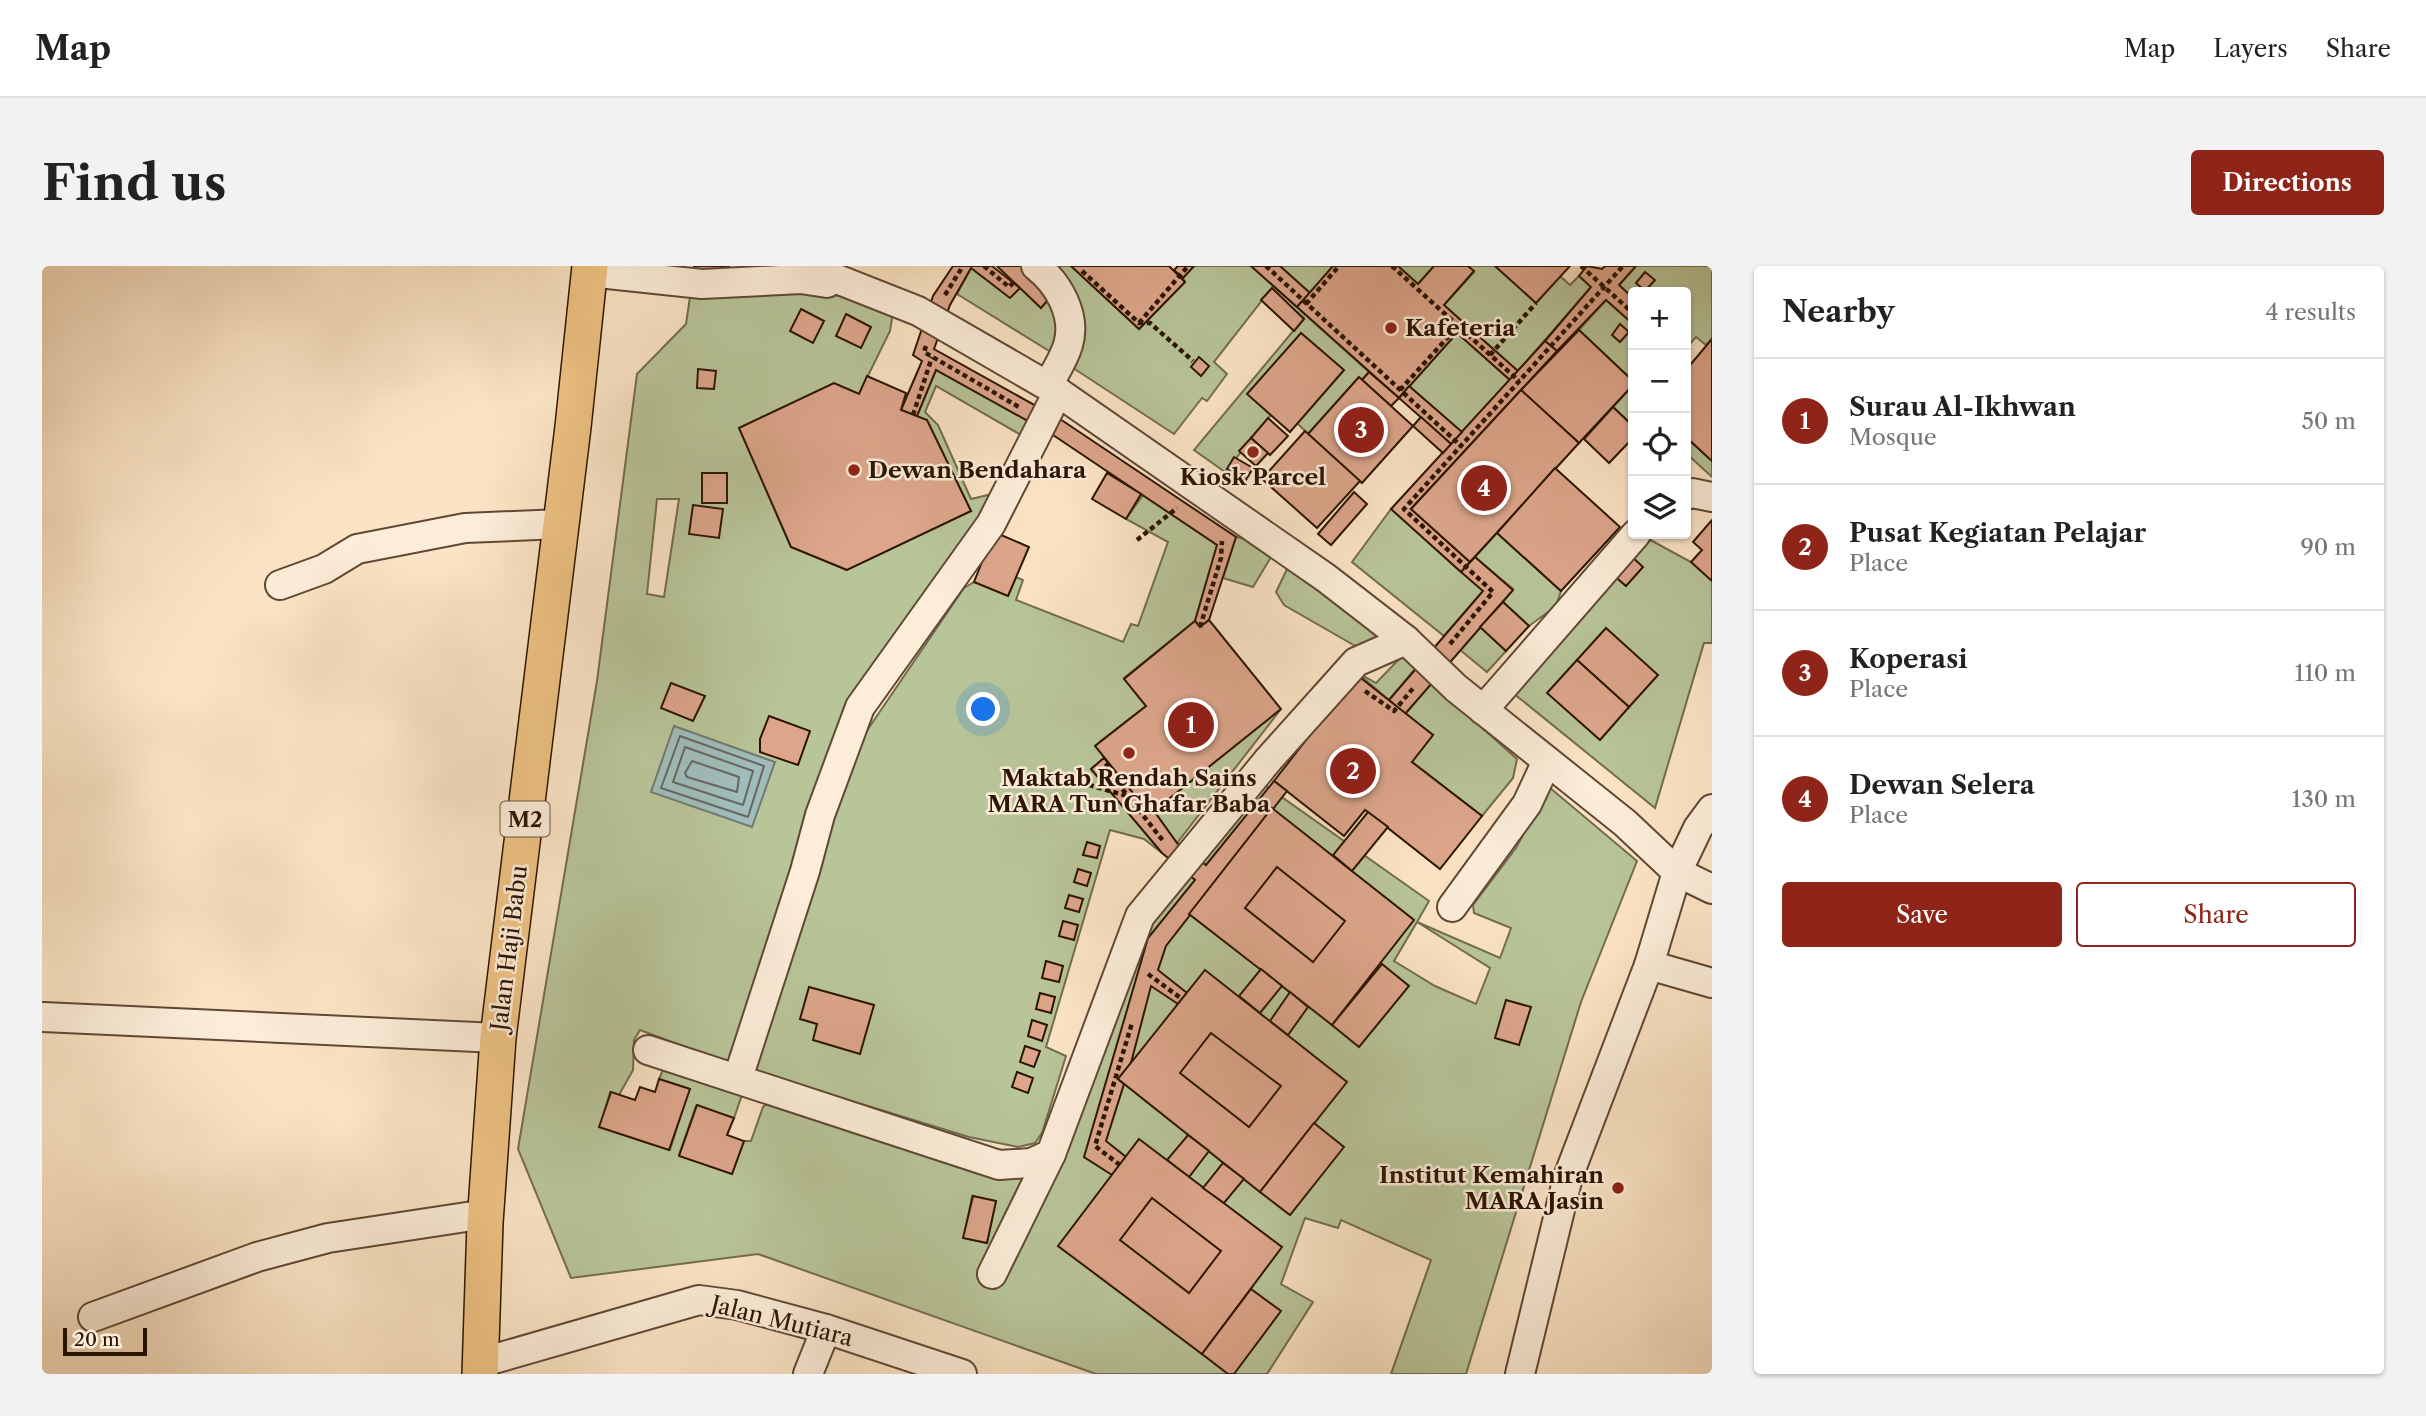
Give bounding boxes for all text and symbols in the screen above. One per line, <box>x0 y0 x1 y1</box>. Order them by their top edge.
text: Map <box>35 28 111 69</box>
text: Map <box>2124 34 2175 63</box>
text: Layers <box>2213 34 2288 63</box>
text: Share <box>2326 34 2391 63</box>
button: Directions <box>2191 150 2384 215</box>
text: Find us <box>42 152 226 213</box>
map controls <box>1628 287 1691 539</box>
button: + <box>1628 287 1691 350</box>
text: Nearby <box>1782 293 1895 330</box>
text: 4 results <box>2265 298 2356 326</box>
place label: Kafeteria <box>1405 314 1516 342</box>
marker: Kafeteria <box>1383 320 1399 336</box>
button: − <box>1628 350 1691 413</box>
text: Surau Al-Ikhwan <box>1849 391 2076 423</box>
pin: 3 <box>1338 404 1384 456</box>
text: 1 <box>1800 407 1810 435</box>
text: 50 m <box>2301 407 2356 435</box>
button: locate <box>1628 413 1691 476</box>
text: Mosque <box>1849 423 1937 451</box>
marker: Kiosk Parcel <box>1245 444 1261 460</box>
place label: Dewan Bendahara <box>868 456 1087 484</box>
marker: Dewan Bendahara <box>846 462 862 478</box>
pin: 4 <box>1461 462 1507 514</box>
place label: Kiosk Parcel <box>1180 463 1326 491</box>
button: layers <box>1628 476 1691 539</box>
text: Pusat Kegiatan Pelajar <box>1849 517 2146 549</box>
text: 2 <box>1798 533 1812 561</box>
text: 90 m <box>2300 533 2356 561</box>
text: Place <box>1849 549 1908 577</box>
text: Koperasi <box>1849 643 1967 675</box>
text: 3 <box>1799 659 1812 687</box>
text: 110 m <box>2295 659 2356 687</box>
text: Place <box>1849 675 1908 703</box>
your location <box>966 692 1000 726</box>
pin: 1 <box>1168 699 1214 751</box>
marker: Maktab Rendah Sains MARA Tun Ghafar Baba <box>1121 745 1137 761</box>
pin: 2 <box>1330 745 1376 797</box>
place label: Maktab Rendah Sains MARA Tun Ghafar Baba <box>988 764 1271 818</box>
text: Dewan Selera <box>1849 769 2035 801</box>
text: 4 <box>1798 785 1812 813</box>
text: 130 m <box>2292 785 2356 813</box>
text: Place <box>1849 801 1908 829</box>
road number: M2 <box>500 802 550 836</box>
street label: Jalan Haji Babu <box>485 863 533 1036</box>
button: Save <box>1782 882 2062 947</box>
button: Share <box>2076 882 2356 947</box>
place label: Institut Kemahiran MARA Jasin <box>1379 1161 1604 1215</box>
marker: Institut Kemahiran MARA Jasin <box>1610 1180 1626 1196</box>
street label: Jalan Mutiara <box>705 1289 857 1352</box>
scale bar <box>63 1325 147 1357</box>
text: 20 m <box>74 1328 120 1351</box>

